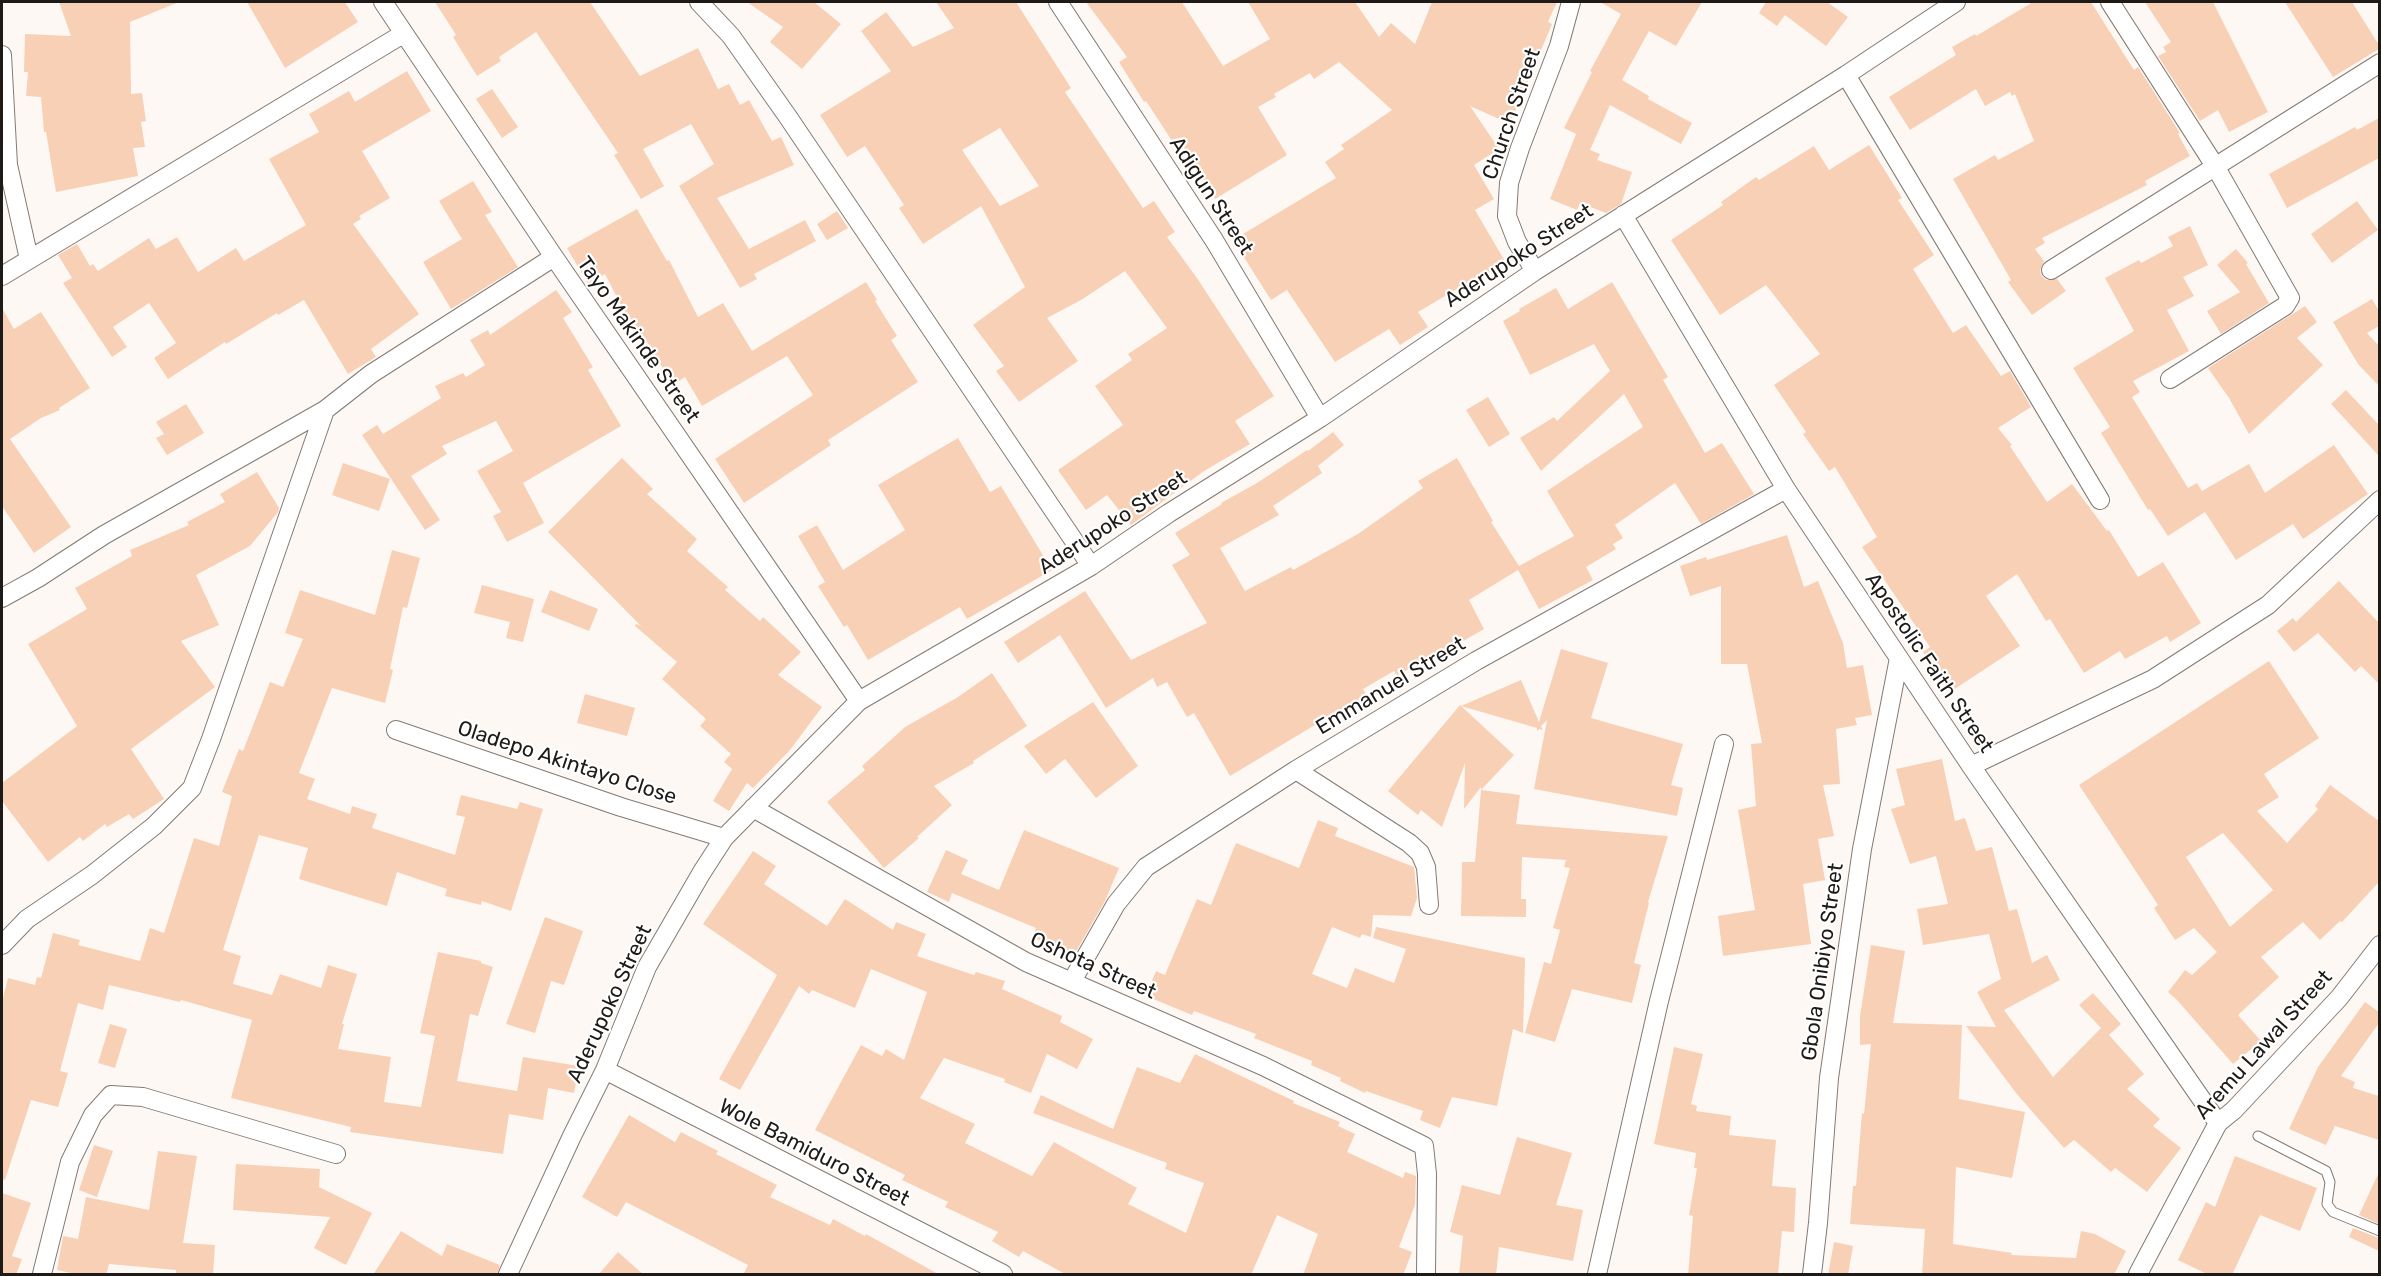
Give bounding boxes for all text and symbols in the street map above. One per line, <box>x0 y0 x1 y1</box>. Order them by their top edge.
street label: Church Street <box>1478 45 1546 183</box>
street label: Adigun Street <box>1164 132 1258 260</box>
street label: Aderupoko Street <box>1440 199 1598 313</box>
street label: Tayo Makinde Street <box>571 252 705 428</box>
street label: Aderupoko Street <box>1034 466 1192 580</box>
street label: Apostolic Faith Street <box>1859 568 1999 758</box>
street label: Emmanuel Street <box>1312 631 1470 741</box>
street label: Oladepo Akintayo Close <box>454 716 680 810</box>
street label: Gbola Onibiyo Street <box>1797 862 1849 1062</box>
street label: Aderupoko Street <box>562 921 658 1087</box>
street label: Oshota Street <box>1026 927 1160 1005</box>
street label: Aremu Lawal Street <box>2190 965 2338 1125</box>
street label: Wole Bamiduro Street <box>714 1094 914 1212</box>

